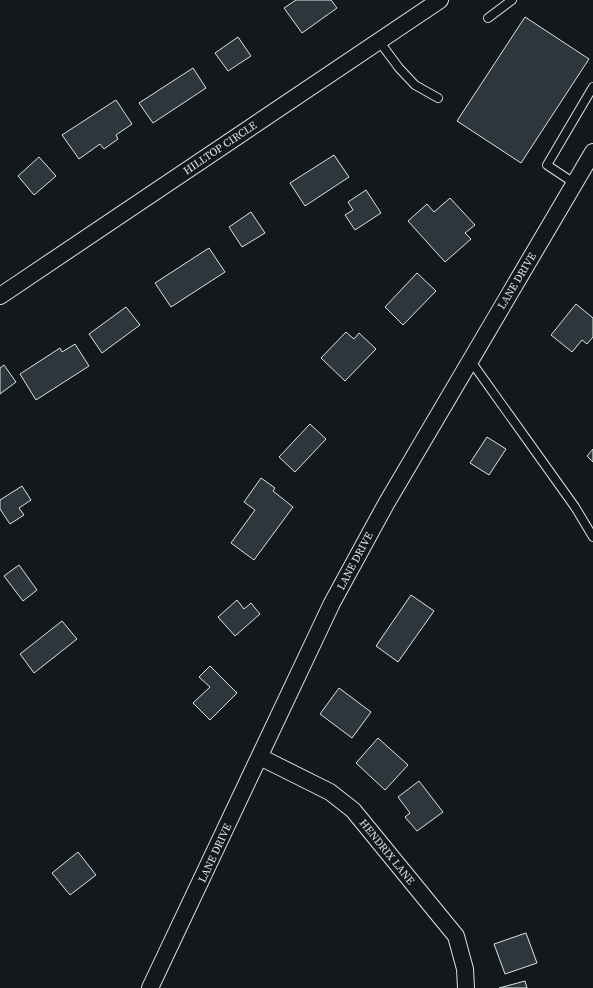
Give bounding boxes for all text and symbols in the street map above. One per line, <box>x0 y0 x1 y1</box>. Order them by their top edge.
street label: HILLTOP CIRCLE <box>180 118 260 178</box>
street label: LANE DRIVE <box>494 250 540 312</box>
street label: LANE DRIVE <box>333 529 377 593</box>
street label: HENDRIX LANE <box>356 816 418 888</box>
street label: LANE DRIVE <box>195 821 235 885</box>

